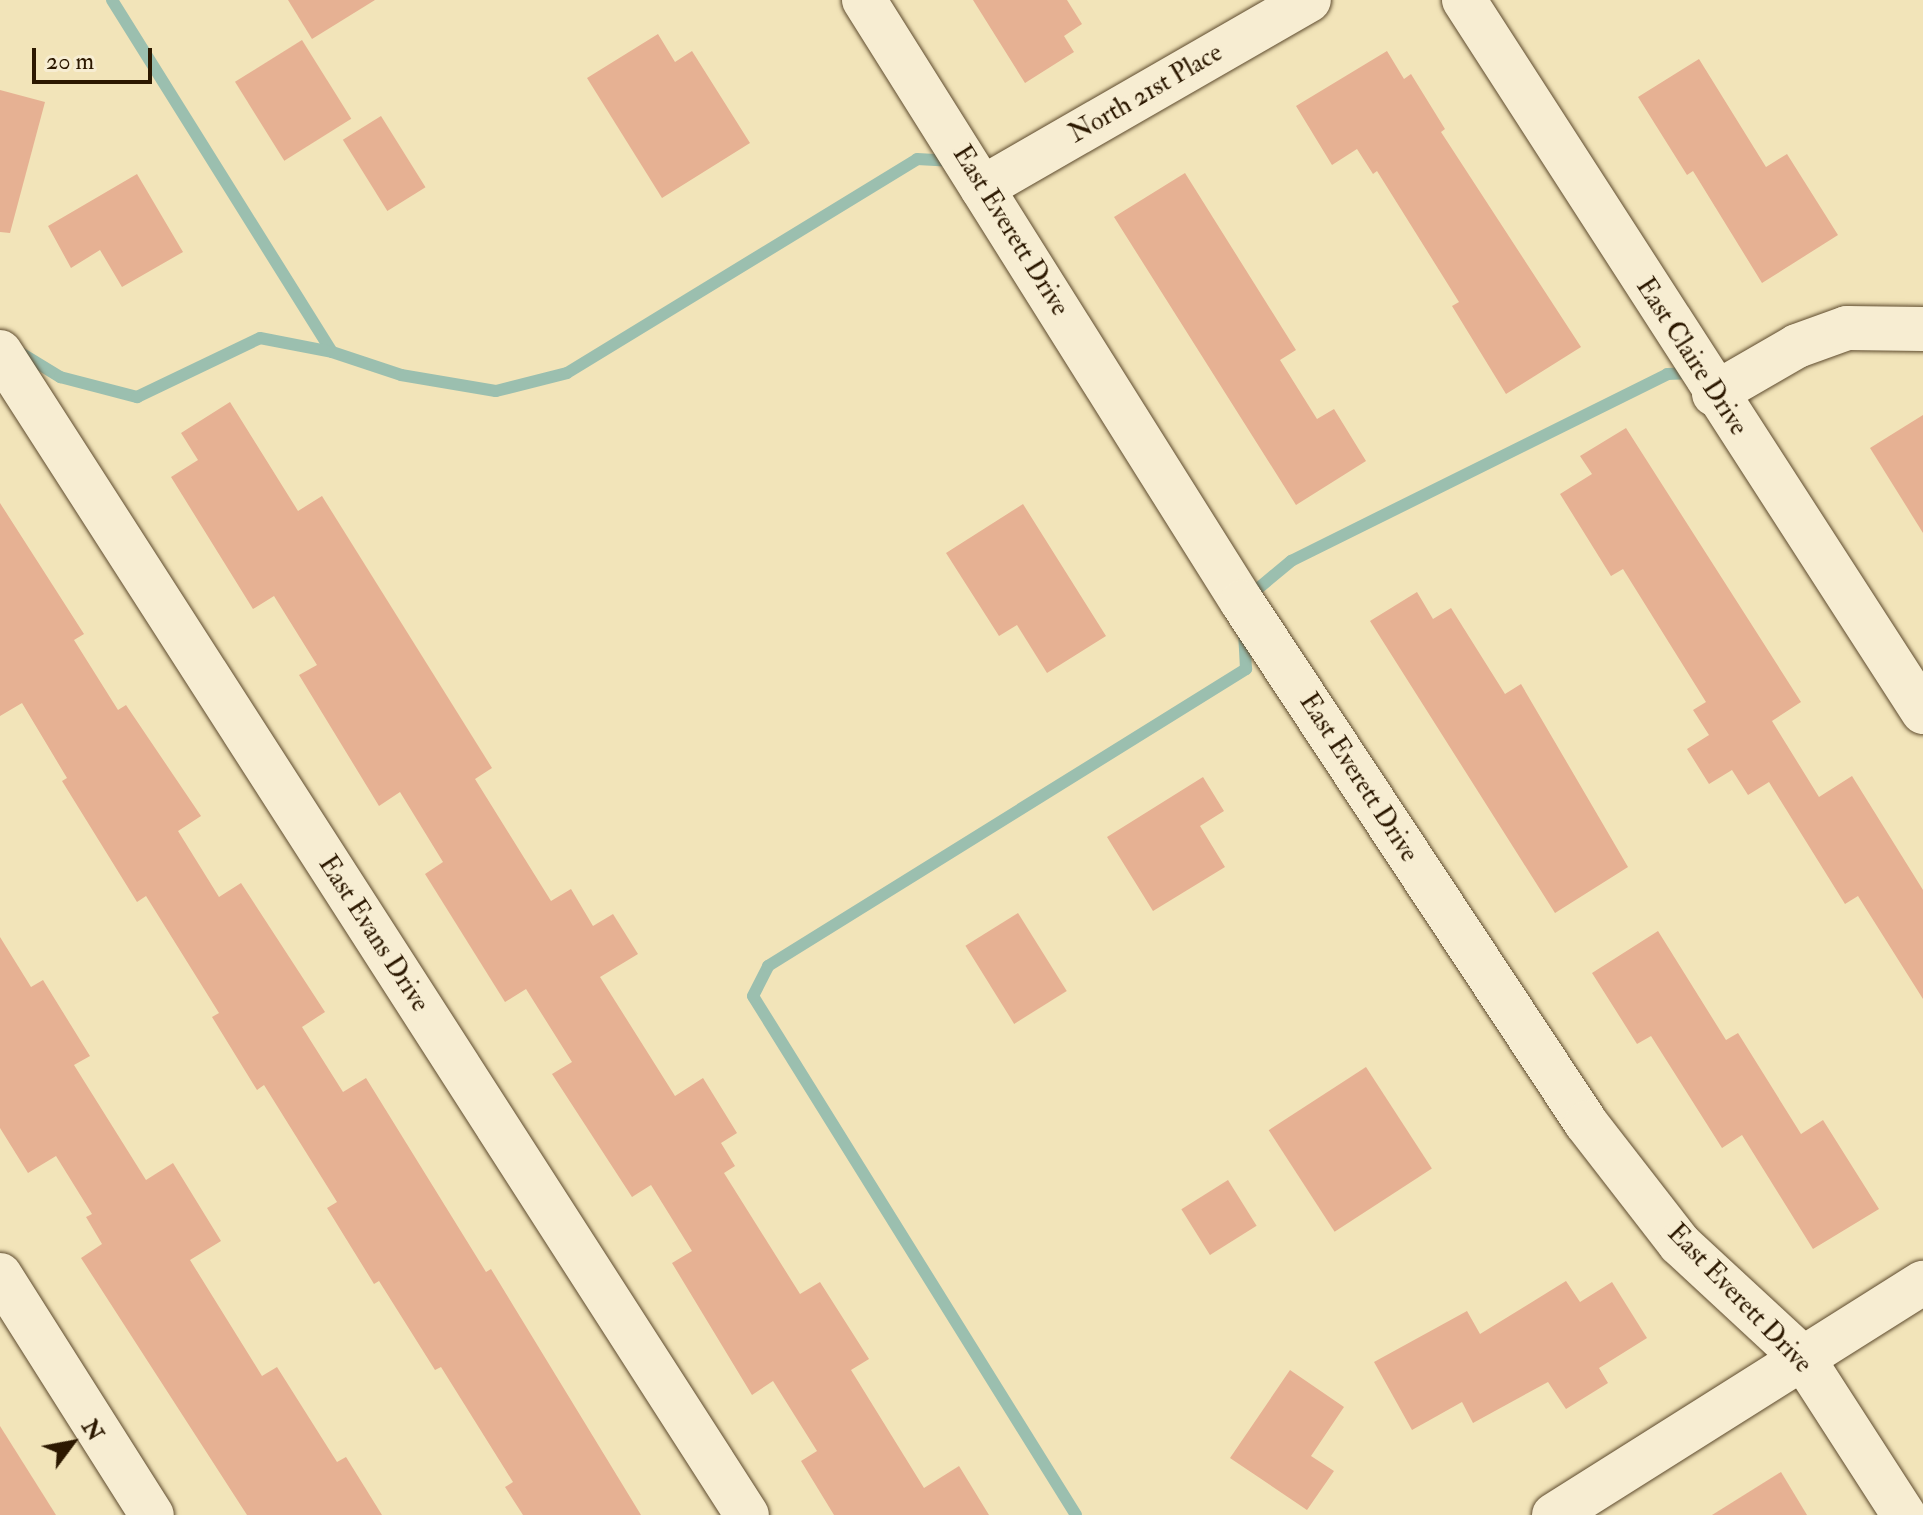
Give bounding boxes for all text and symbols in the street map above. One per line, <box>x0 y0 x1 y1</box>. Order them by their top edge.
scale bar <box>36 32 156 82</box>
street label: North 21st Place <box>1064 38 1228 150</box>
text: 20 m <box>46 46 94 77</box>
street label: East Everett Drive <box>945 140 1075 322</box>
street label: East Claire Drive <box>1629 273 1753 441</box>
street label: East Everett Drive <box>1292 688 1424 868</box>
street label: East Evans Drive <box>311 850 435 1018</box>
street label: East Everett Drive <box>1660 1218 1818 1380</box>
north arrow <box>32 1403 112 1483</box>
text: N <box>75 1415 109 1446</box>

